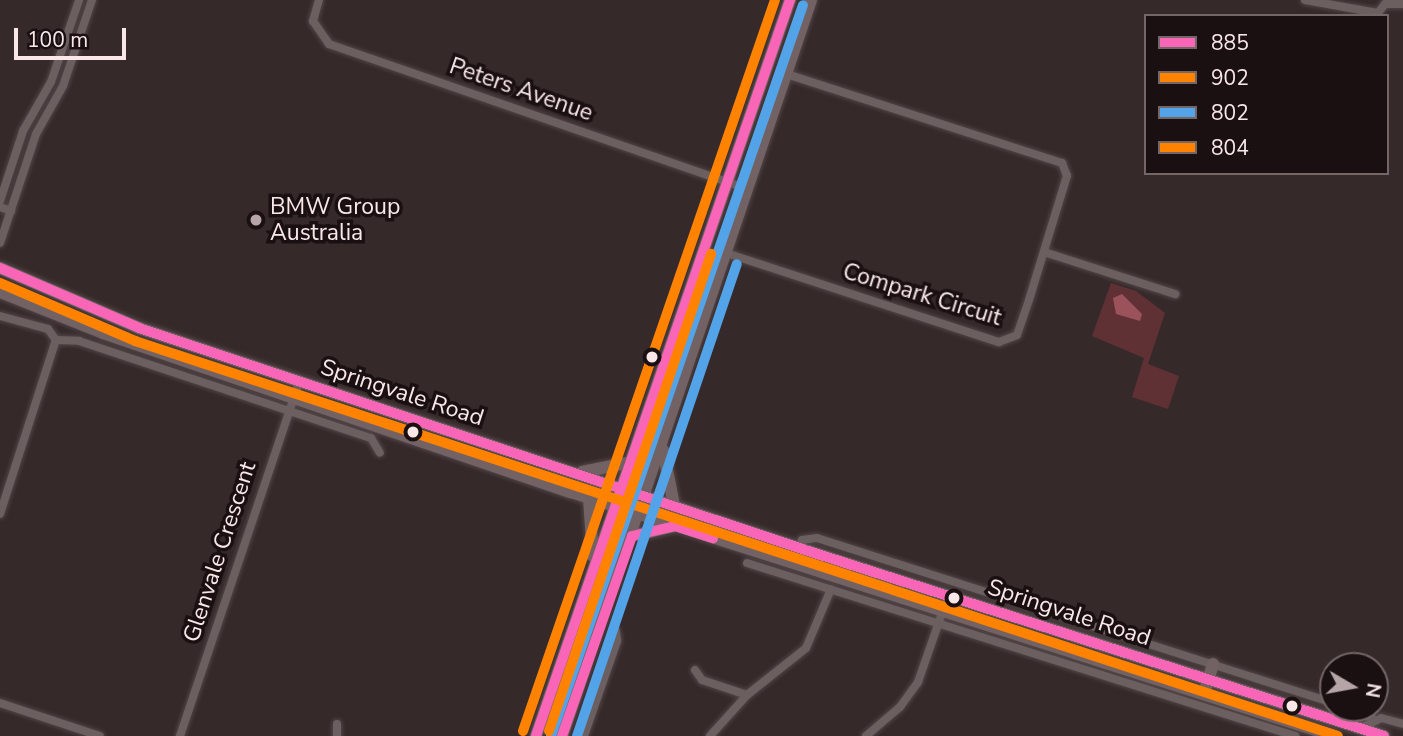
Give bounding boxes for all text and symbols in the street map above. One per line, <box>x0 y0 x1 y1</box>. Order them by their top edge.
scale bar <box>18 14 130 58</box>
legend <box>1144 14 1389 175</box>
text: 100 m <box>27 26 88 54</box>
text: 885 <box>1211 29 1249 57</box>
street label: Peters Avenue <box>446 53 596 127</box>
text: 902 <box>1211 64 1249 92</box>
text: 802 <box>1211 99 1249 127</box>
text: 804 <box>1211 134 1249 162</box>
place label: BMW Group Australia <box>270 193 400 247</box>
marker: BMW Group Australia <box>248 212 264 228</box>
street label: Compark Circuit <box>839 258 1005 332</box>
unlabelled marker <box>645 350 659 364</box>
street label: Springvale Road <box>317 354 487 432</box>
unlabelled marker <box>406 425 420 439</box>
street label: Glenvale Crescent <box>178 458 262 646</box>
street label: Springvale Road <box>984 574 1154 652</box>
unlabelled marker <box>947 591 961 605</box>
north arrow <box>1319 652 1389 722</box>
text: N <box>1359 681 1387 700</box>
unlabelled marker <box>1285 699 1299 713</box>

